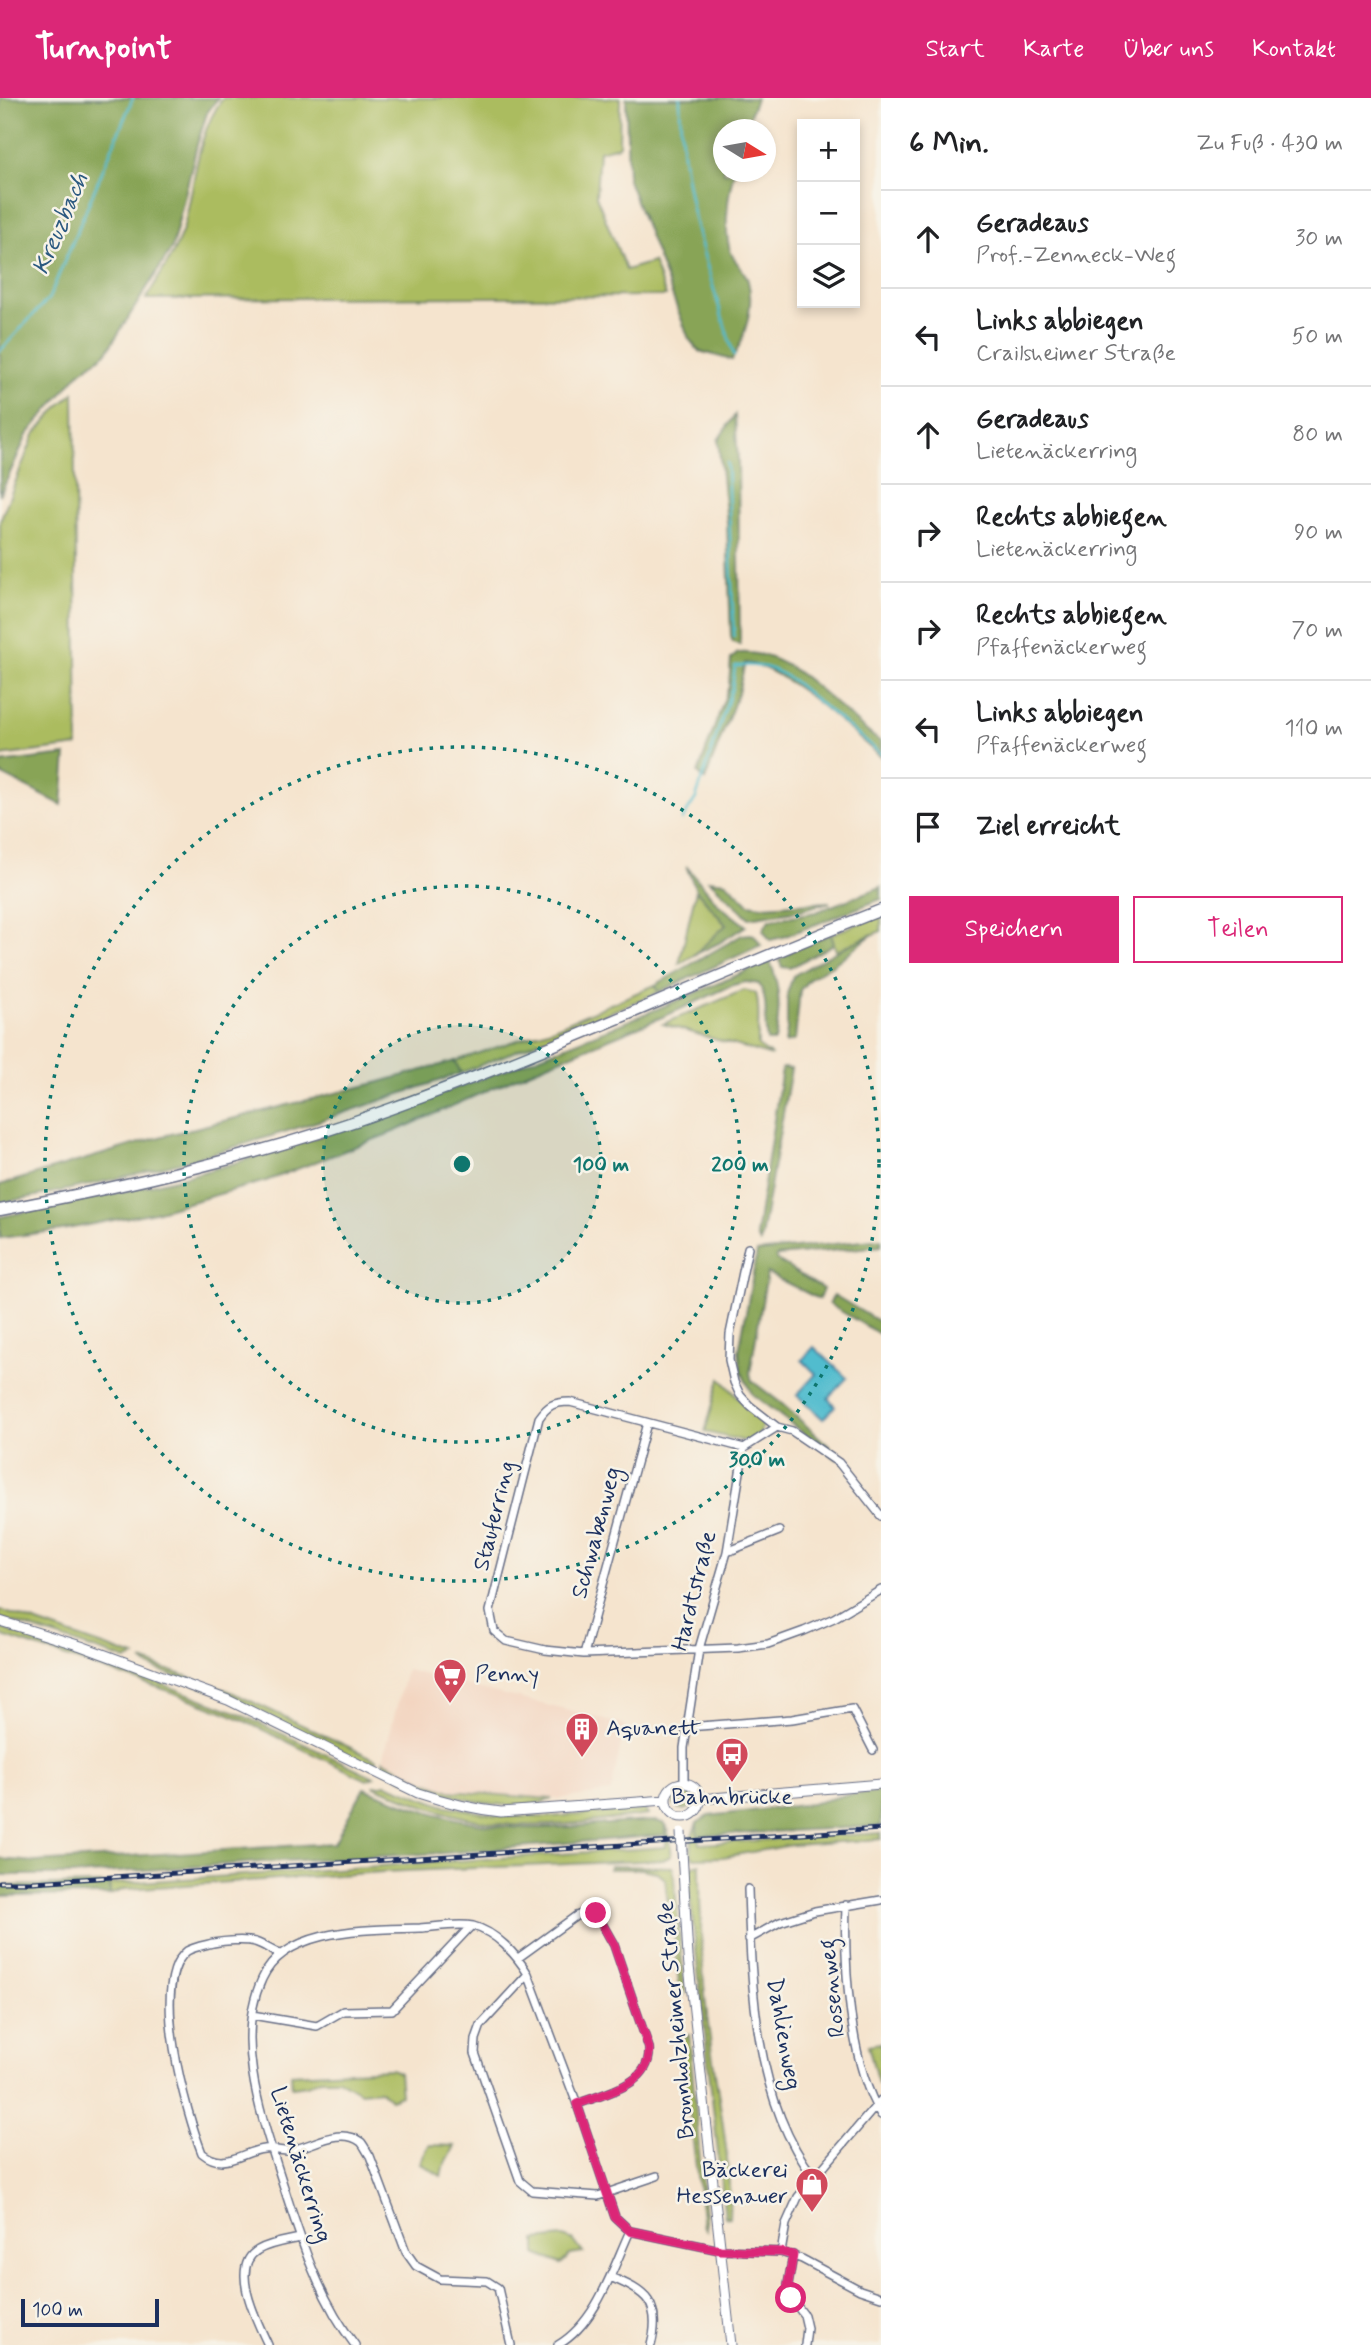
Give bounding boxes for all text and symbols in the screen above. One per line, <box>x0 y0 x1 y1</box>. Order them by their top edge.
text: Turnpoint <box>35 27 172 71</box>
text: Start <box>925 34 985 65</box>
text: Karte <box>1023 34 1084 65</box>
text: Über uns <box>1122 34 1214 65</box>
text: Kontakt <box>1252 34 1336 65</box>
north arrow <box>713 119 776 182</box>
map controls <box>797 119 860 308</box>
button: + <box>797 119 860 182</box>
text: 6 Min. <box>909 124 989 163</box>
text: Zu Fuß · 430 m <box>1196 129 1343 159</box>
water label: Kreuzbach <box>26 168 96 280</box>
button: − <box>797 182 860 245</box>
text: Geradeaus <box>976 207 1089 241</box>
icon: ahead <box>909 220 947 258</box>
text: 30 m <box>1295 224 1343 254</box>
text: Prof.-Zenneck-Weg <box>976 241 1176 271</box>
button: layers <box>797 245 860 308</box>
text: Links abbiegen <box>976 305 1144 339</box>
icon: left <box>909 318 947 356</box>
text: 50 m <box>1292 322 1343 352</box>
text: Crailsheimer Straße <box>976 339 1176 369</box>
text: Geradeaus <box>976 403 1089 437</box>
icon: ahead <box>909 416 947 454</box>
text: 80 m <box>1292 420 1343 450</box>
text: Lietenäckerring <box>976 437 1137 467</box>
text: Rechts abbiegen <box>976 501 1167 535</box>
icon: right <box>909 514 947 552</box>
text: 90 m <box>1294 518 1343 548</box>
text: Lietenäckerring <box>976 535 1137 565</box>
text: Rechts abbiegen <box>976 599 1167 633</box>
icon: right <box>909 612 947 650</box>
text: 70 m <box>1291 616 1343 646</box>
text: Pfaffenäckerweg <box>976 633 1147 663</box>
text: Links abbiegen <box>976 697 1144 731</box>
icon: left <box>909 710 947 748</box>
text: 110 m <box>1284 714 1343 744</box>
text: Pfaffenäckerweg <box>976 731 1147 761</box>
icon: arrive <box>909 808 947 846</box>
text: Ziel erreicht <box>976 810 1120 844</box>
button: Speichern <box>909 896 1119 963</box>
button: Teilen <box>1133 896 1343 963</box>
text: 100 m <box>573 1151 629 1179</box>
text: 200 m <box>711 1151 769 1179</box>
centre of rings <box>450 1152 474 1176</box>
text: 300 m <box>729 1446 786 1474</box>
street label: Stauferring <box>467 1458 523 1574</box>
street label: Schwabenweg <box>565 1464 631 1603</box>
street label: Hardtstraße <box>666 1528 724 1654</box>
supermarket icon: Penny <box>431 1656 469 1705</box>
place label: Penny <box>475 1660 539 1690</box>
building icon: Aquanett <box>563 1710 601 1759</box>
place label: Aquanett <box>606 1714 702 1744</box>
bus stop icon: Bahnbrücke <box>713 1735 751 1784</box>
place label: Bahnbrücke <box>671 1783 793 1813</box>
route end <box>580 1897 611 1928</box>
street label: Bronnholzheimer Straße <box>652 1900 702 2140</box>
street label: Rosenweg <box>813 1937 855 2039</box>
street label: Dahlienweg <box>756 1976 808 2093</box>
street label: Lietenäckerring <box>260 2083 338 2247</box>
place label: Bäckerei Hessenauer <box>677 2156 788 2212</box>
shop icon: Bäckerei Hessenauer <box>793 2165 831 2214</box>
route start <box>775 2282 806 2313</box>
scale bar <box>21 2296 159 2328</box>
text: 100 m <box>32 2298 83 2323</box>

